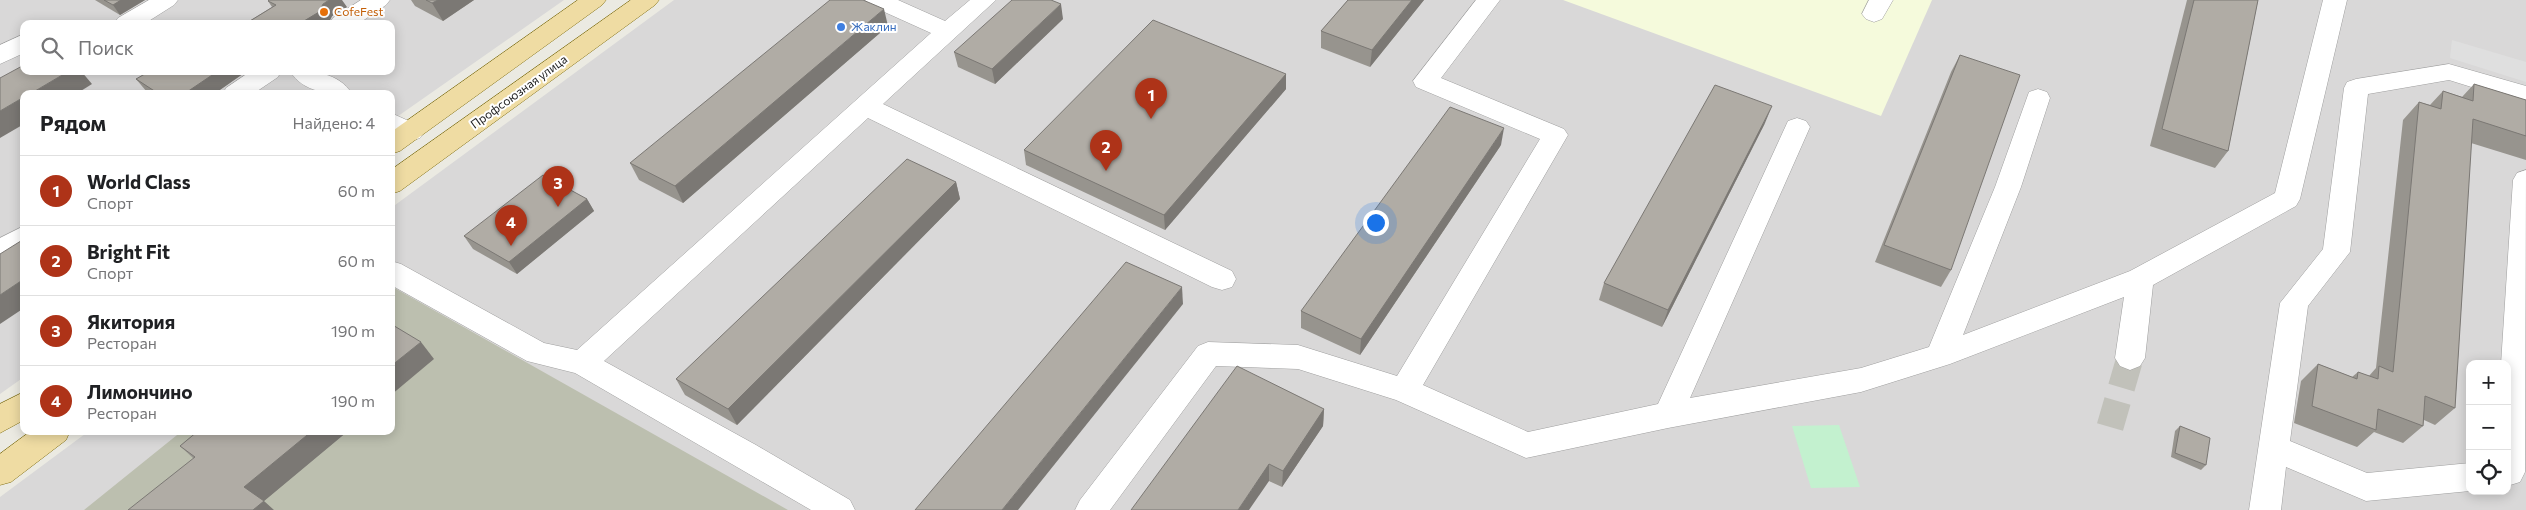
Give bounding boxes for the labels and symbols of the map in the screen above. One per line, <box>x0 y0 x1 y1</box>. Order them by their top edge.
place label: CofeFest <box>334 4 383 18</box>
marker: CofeFest <box>318 6 330 18</box>
place label: Жаклин <box>851 19 897 33</box>
marker: Жаклин <box>835 21 847 33</box>
street label: Профсоюзная улица <box>467 51 569 131</box>
pin: 1 <box>1135 78 1167 119</box>
pin: 2 <box>1090 130 1122 171</box>
pin: 3 <box>542 166 574 207</box>
pin: 4 <box>495 205 527 246</box>
your location <box>1363 210 1389 236</box>

